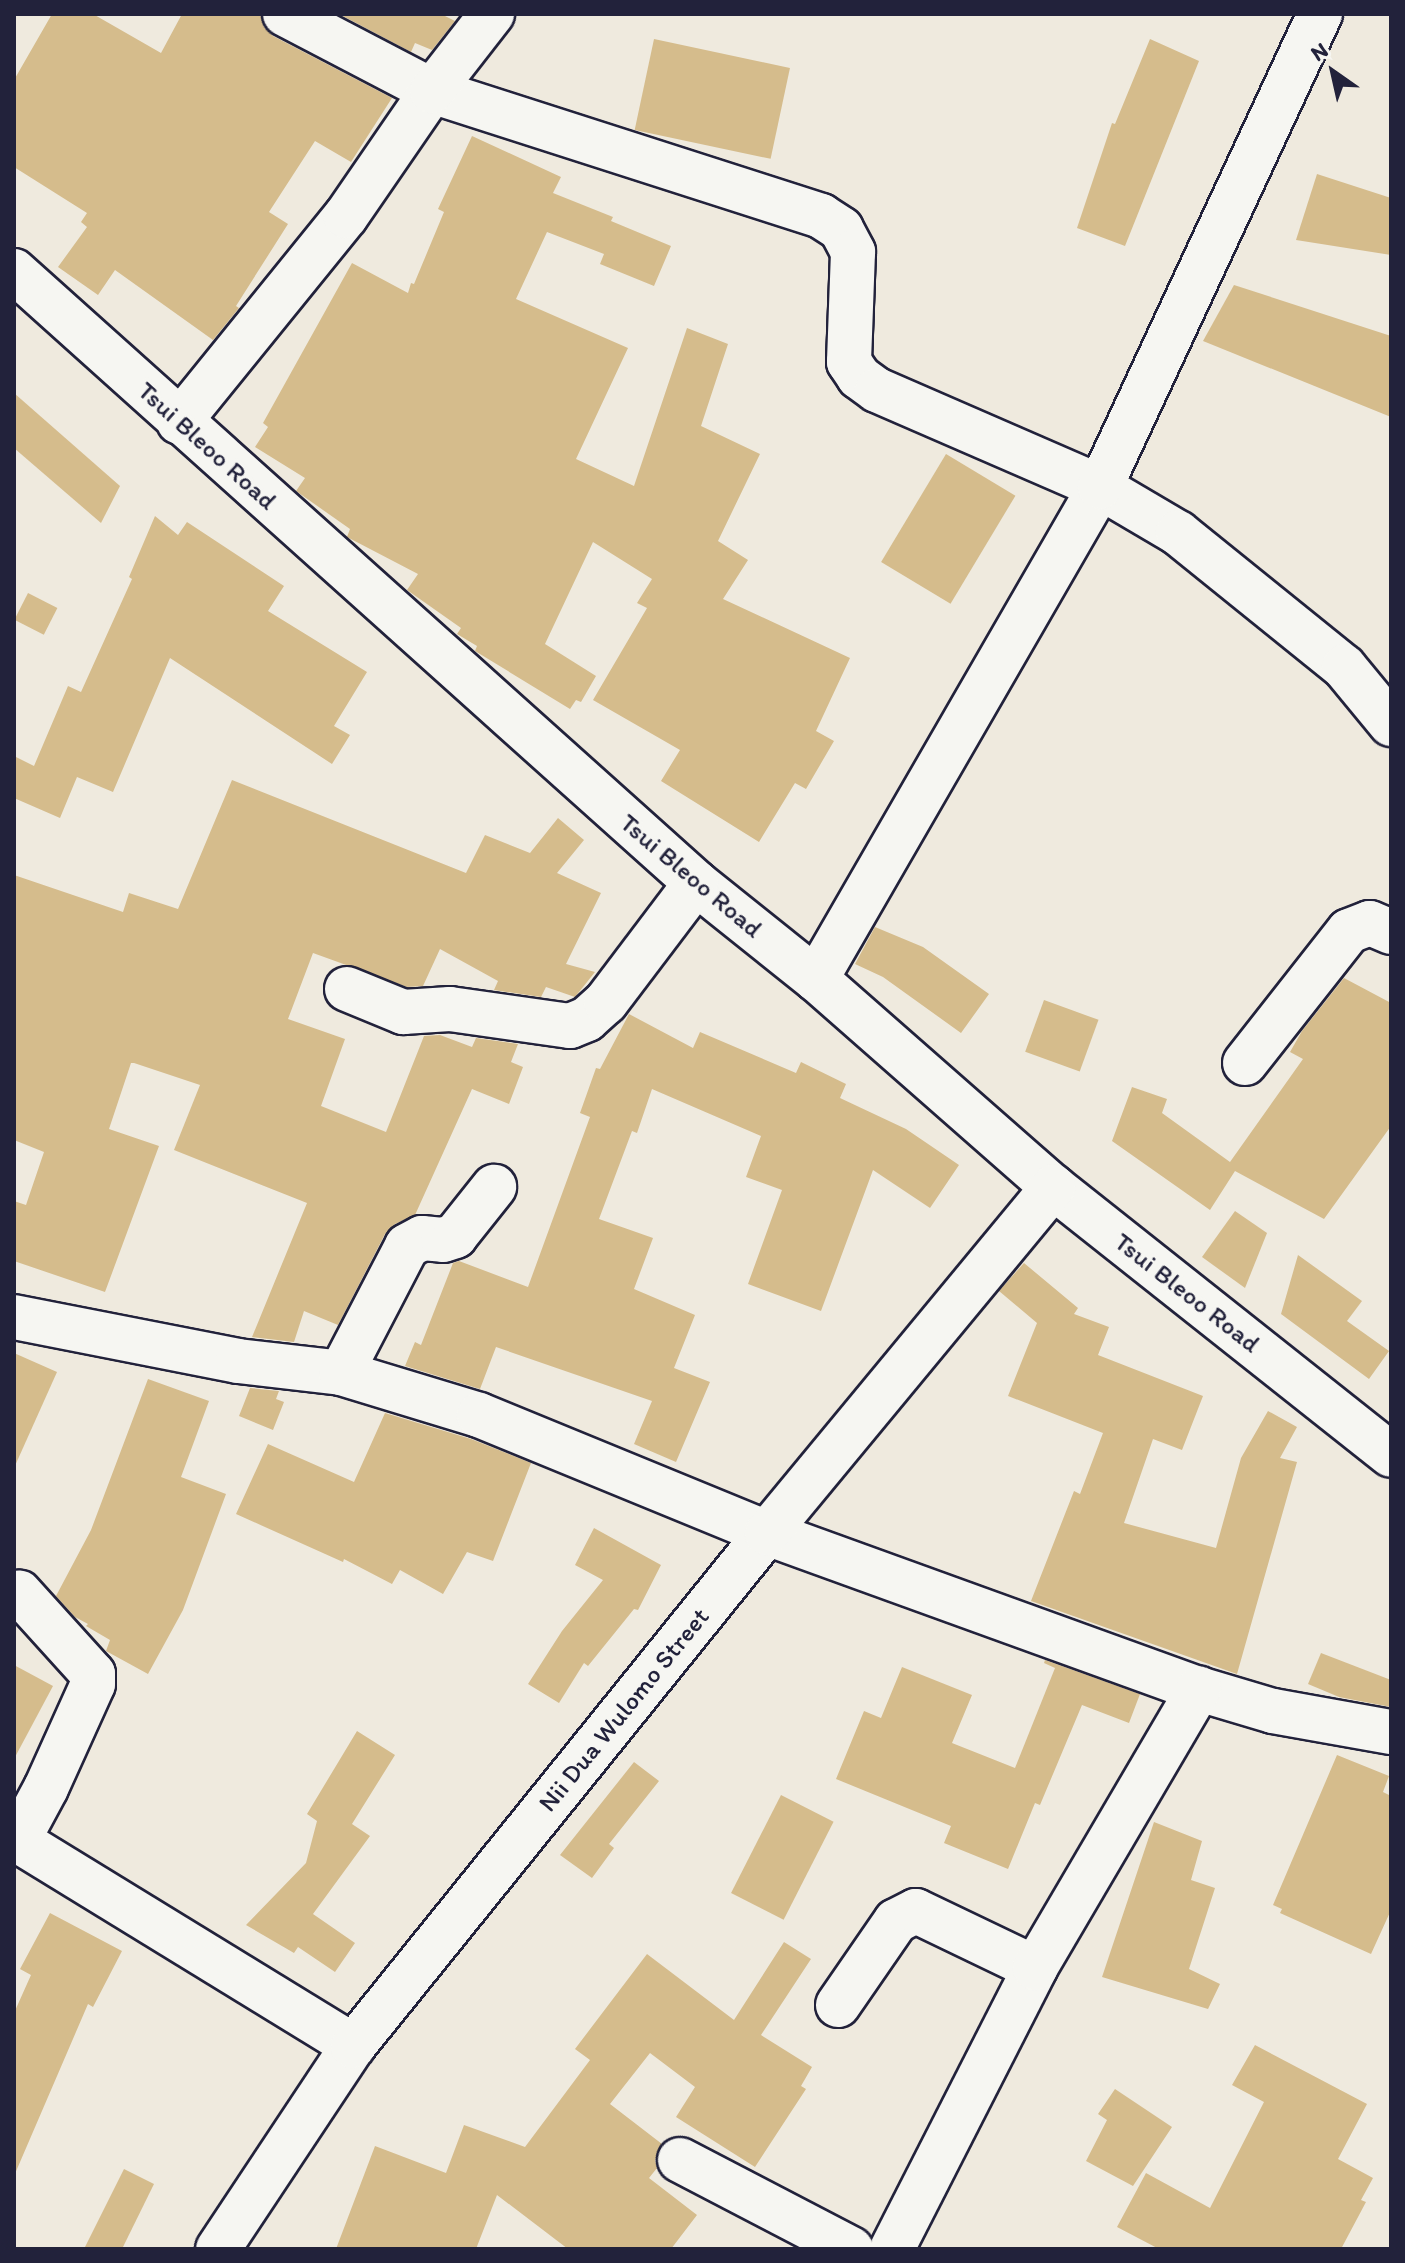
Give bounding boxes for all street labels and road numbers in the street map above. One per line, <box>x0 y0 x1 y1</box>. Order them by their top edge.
street label: Tsui Bleoo Road <box>131 376 283 516</box>
street label: Tsui Bleoo Road <box>614 808 768 944</box>
street label: Tsui Bleoo Road <box>1108 1227 1266 1359</box>
street label: Nii Dua Wulomo Street <box>532 1602 716 1818</box>

